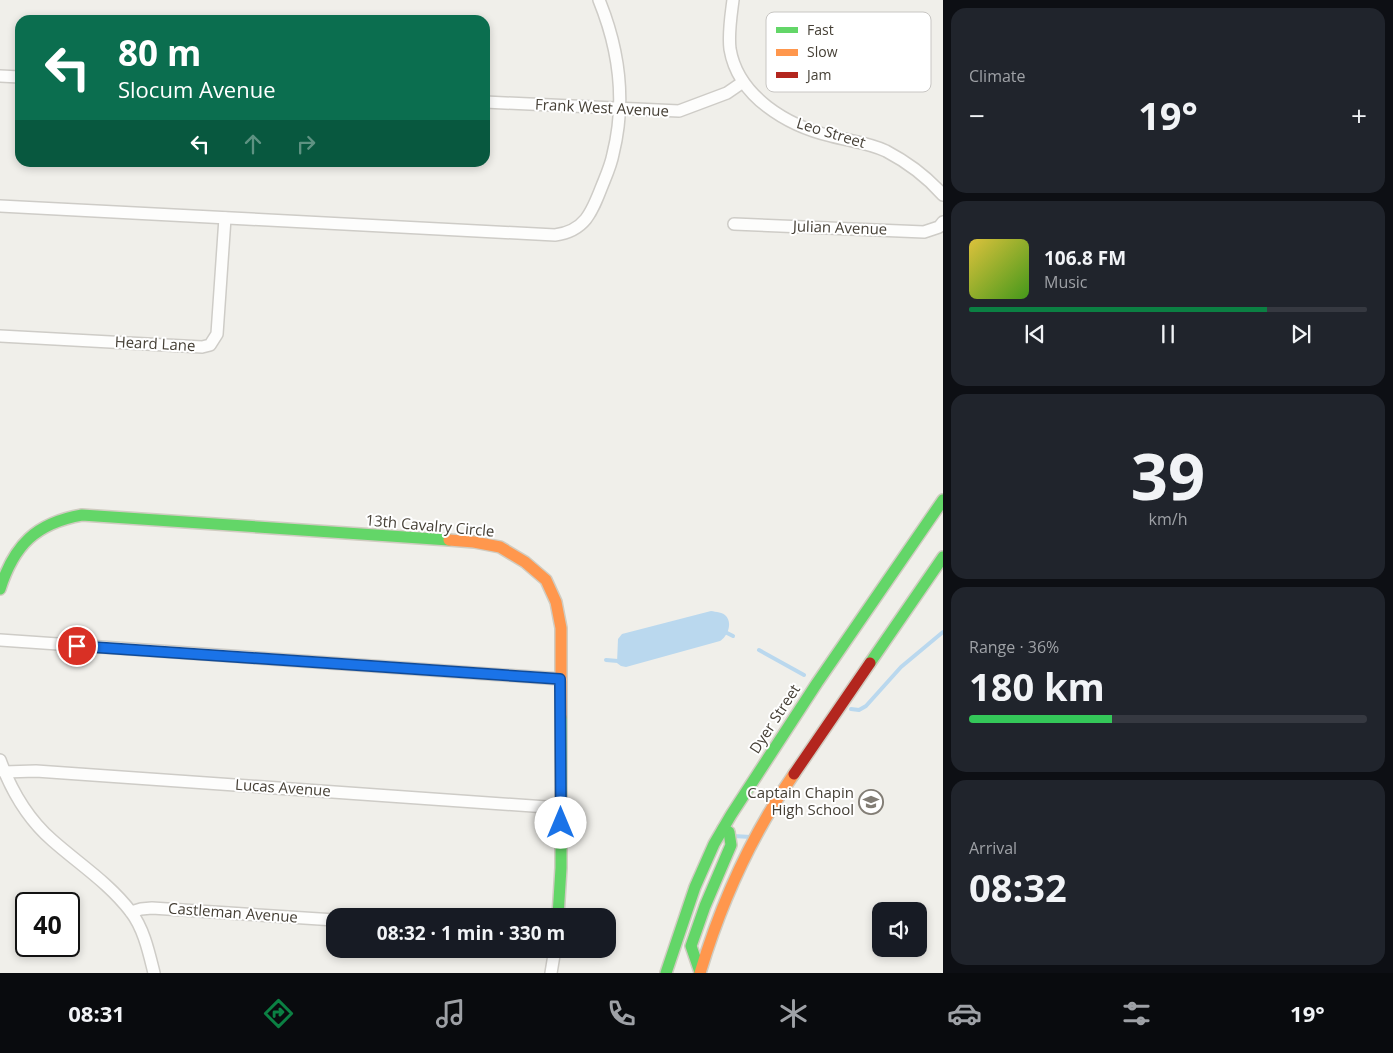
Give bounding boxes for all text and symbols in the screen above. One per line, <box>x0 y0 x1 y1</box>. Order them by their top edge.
legend <box>766 12 931 92</box>
text: Fast <box>807 20 834 39</box>
text: 80 m <box>118 29 201 76</box>
icon: left <box>35 35 100 100</box>
text: Slow <box>807 42 838 61</box>
text: Jam <box>805 65 832 84</box>
text: Climate <box>969 65 1026 87</box>
text: Slocum Avenue <box>118 74 276 104</box>
text: 19° <box>1138 89 1198 141</box>
street label: Frank West Avenue <box>535 94 670 120</box>
text: − <box>969 96 985 134</box>
text: + <box>1351 96 1367 134</box>
street label: Leo Street <box>794 112 868 152</box>
icon: left <box>186 130 214 158</box>
icon: ahead <box>239 130 267 158</box>
icon: right <box>292 130 320 158</box>
street label: Julian Avenue <box>790 215 888 239</box>
text: 106.8 FM <box>1044 245 1126 271</box>
text: Music <box>1044 271 1088 293</box>
icon: previous <box>1021 320 1049 348</box>
icon: pause <box>1154 320 1182 348</box>
icon: next <box>1287 320 1315 348</box>
street label: Heard Lane <box>114 331 196 355</box>
text: 39 <box>1131 431 1205 519</box>
text: km/h <box>1149 508 1187 530</box>
street label: 13th Cavalry Circle <box>365 509 495 541</box>
pin <box>56 625 98 667</box>
icon: arrive <box>63 632 91 660</box>
text: Range · 36% <box>969 636 1059 658</box>
text: 180 km <box>969 660 1105 712</box>
street label: Dyer Street <box>744 680 804 757</box>
street label: Lucas Avenue <box>235 774 332 800</box>
place label: Captain Chapin High School <box>747 782 854 819</box>
school or university icon: Captain Chapin High School <box>858 789 884 815</box>
position arrow <box>534 796 586 848</box>
text: Arrival <box>969 837 1017 859</box>
text: 08:32 <box>969 861 1067 913</box>
speed limit sign: 40 <box>15 892 80 957</box>
street label: Castleman Avenue <box>168 897 299 927</box>
map controls <box>872 902 927 957</box>
button: sound <box>872 902 927 957</box>
text: 08:32 · 1 min · 330 m <box>377 920 565 946</box>
icon: directions <box>261 996 296 1031</box>
icon: music <box>433 996 468 1031</box>
icon: phone <box>604 996 639 1031</box>
icon: climate <box>776 996 811 1031</box>
icon: car <box>947 996 982 1031</box>
icon: filters <box>1119 996 1154 1031</box>
text: 08:31 <box>68 998 125 1028</box>
text: 19° <box>1290 998 1325 1028</box>

